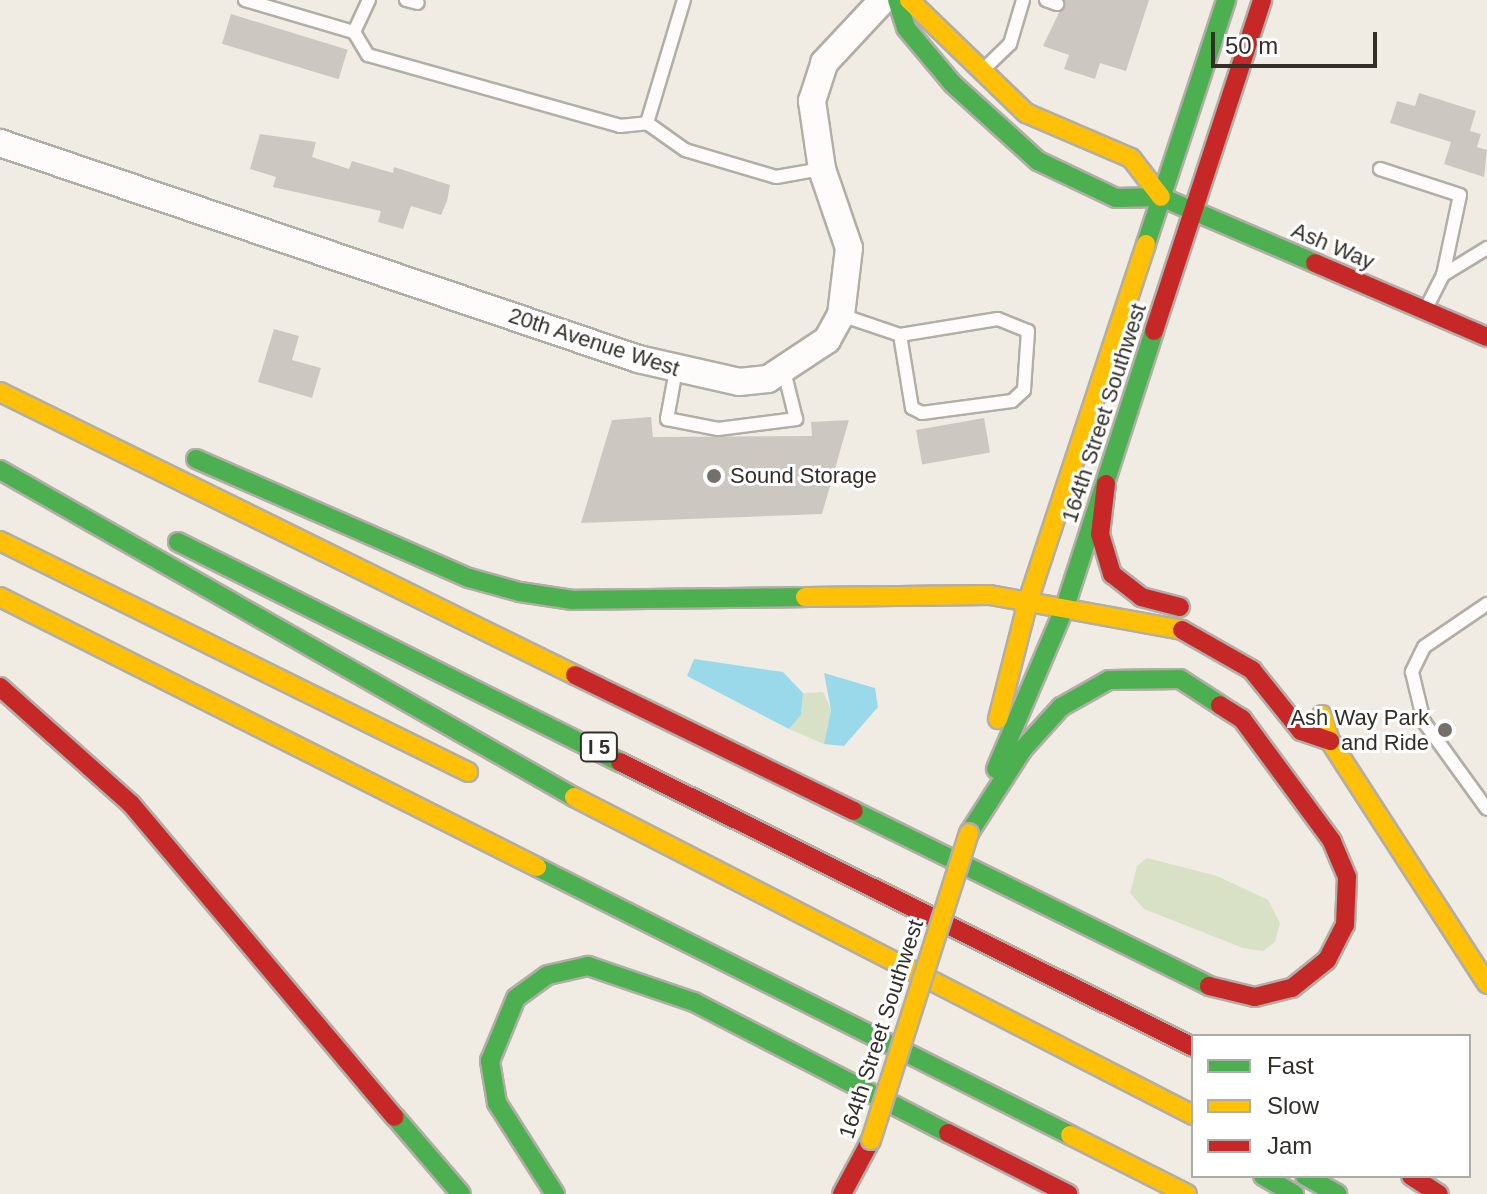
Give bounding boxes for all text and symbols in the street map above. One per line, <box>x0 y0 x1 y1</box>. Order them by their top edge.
scale bar <box>1215 16 1381 66</box>
text: 50 m <box>1225 32 1278 59</box>
street label: Ash Way <box>1288 217 1378 275</box>
street label: 164th Street Southwest <box>1056 300 1152 526</box>
street label: 20th Avenue West <box>505 302 683 382</box>
place label: Sound Storage <box>730 463 877 489</box>
marker: Sound Storage <box>705 467 723 485</box>
place label: Ash Way Park and Ride <box>1290 704 1429 756</box>
marker: Ash Way Park and Ride <box>1436 721 1454 739</box>
road number: I 5 <box>579 731 619 763</box>
street label: 164th Street Southwest <box>833 916 929 1142</box>
legend <box>1191 1034 1471 1178</box>
text: Fast <box>1267 1052 1314 1079</box>
text: Slow <box>1267 1092 1319 1119</box>
text: Jam <box>1267 1132 1312 1159</box>

